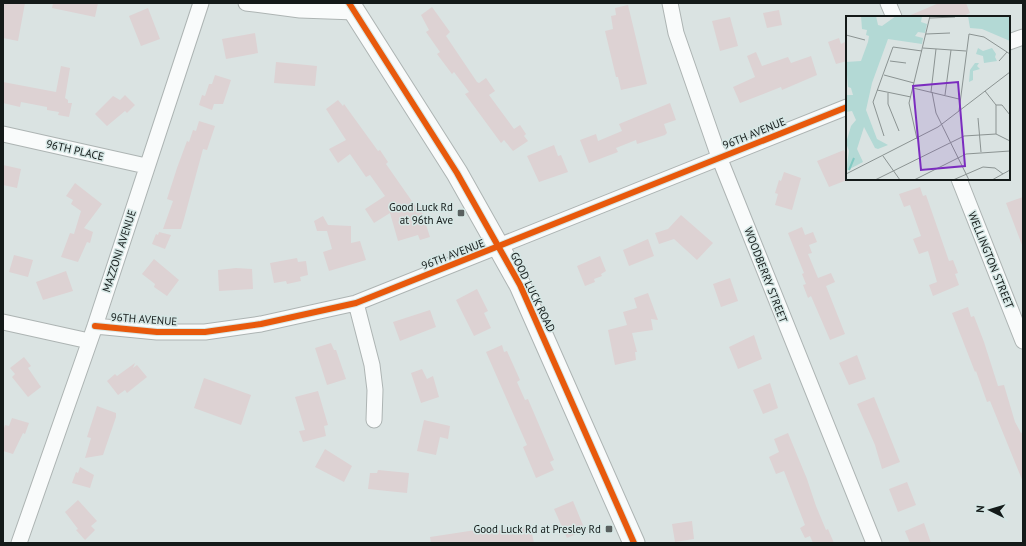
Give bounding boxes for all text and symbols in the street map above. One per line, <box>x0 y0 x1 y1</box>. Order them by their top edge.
inset map <box>846 16 1010 180</box>
street label: 96TH AVENUE <box>720 114 788 152</box>
street label: 96TH PLACE <box>45 137 105 163</box>
place label: Good Luck Rd at 96th Ave <box>389 200 453 227</box>
street label: MAZZONI AVENUE <box>99 208 139 294</box>
marker: Good Luck Rd at 96th Ave <box>456 208 466 218</box>
street label: WELLINGTON STREET <box>965 209 1017 311</box>
street label: WOODBERRY STREET <box>741 225 791 325</box>
street label: 96TH AVENUE <box>419 235 487 272</box>
street label: GOOD LUCK ROAD <box>508 250 558 334</box>
street label: 96TH AVENUE <box>110 310 178 328</box>
north arrow <box>970 490 1010 530</box>
text: N <box>973 505 987 513</box>
place label: Good Luck Rd at Presley Rd <box>473 522 601 536</box>
marker: Good Luck Rd at Presley Rd <box>604 524 614 534</box>

